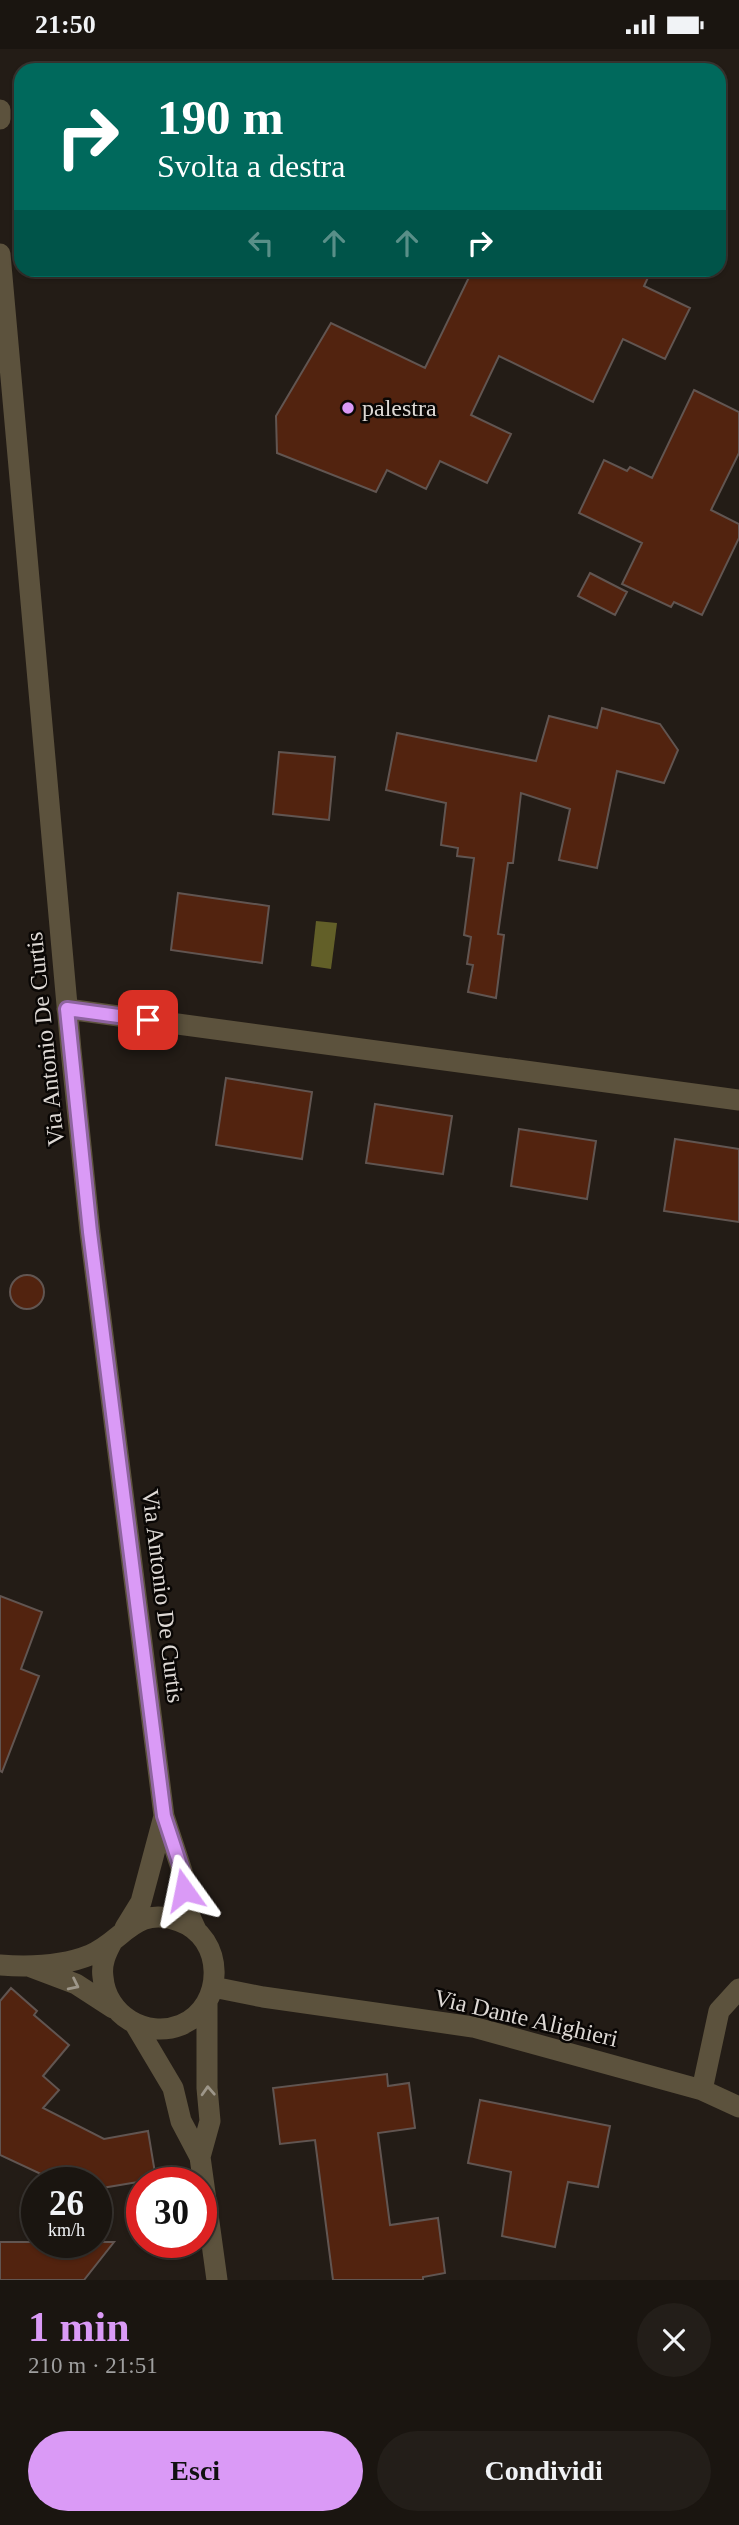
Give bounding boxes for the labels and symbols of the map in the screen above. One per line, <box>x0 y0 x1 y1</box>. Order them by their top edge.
place label: palestra <box>362 395 437 421</box>
marker: palestra <box>340 400 356 416</box>
street label: Via Antonio De Curtis <box>21 931 69 1147</box>
pin <box>118 990 178 1050</box>
street label: Via Antonio De Curtis <box>137 1488 189 1704</box>
position arrow <box>147 1853 221 1927</box>
one-way arrow <box>67 1976 79 1990</box>
street label: Via Dante Alighieri <box>432 1984 621 2052</box>
one-way arrow <box>200 2085 215 2096</box>
speed limit sign: 30 <box>126 2167 217 2258</box>

